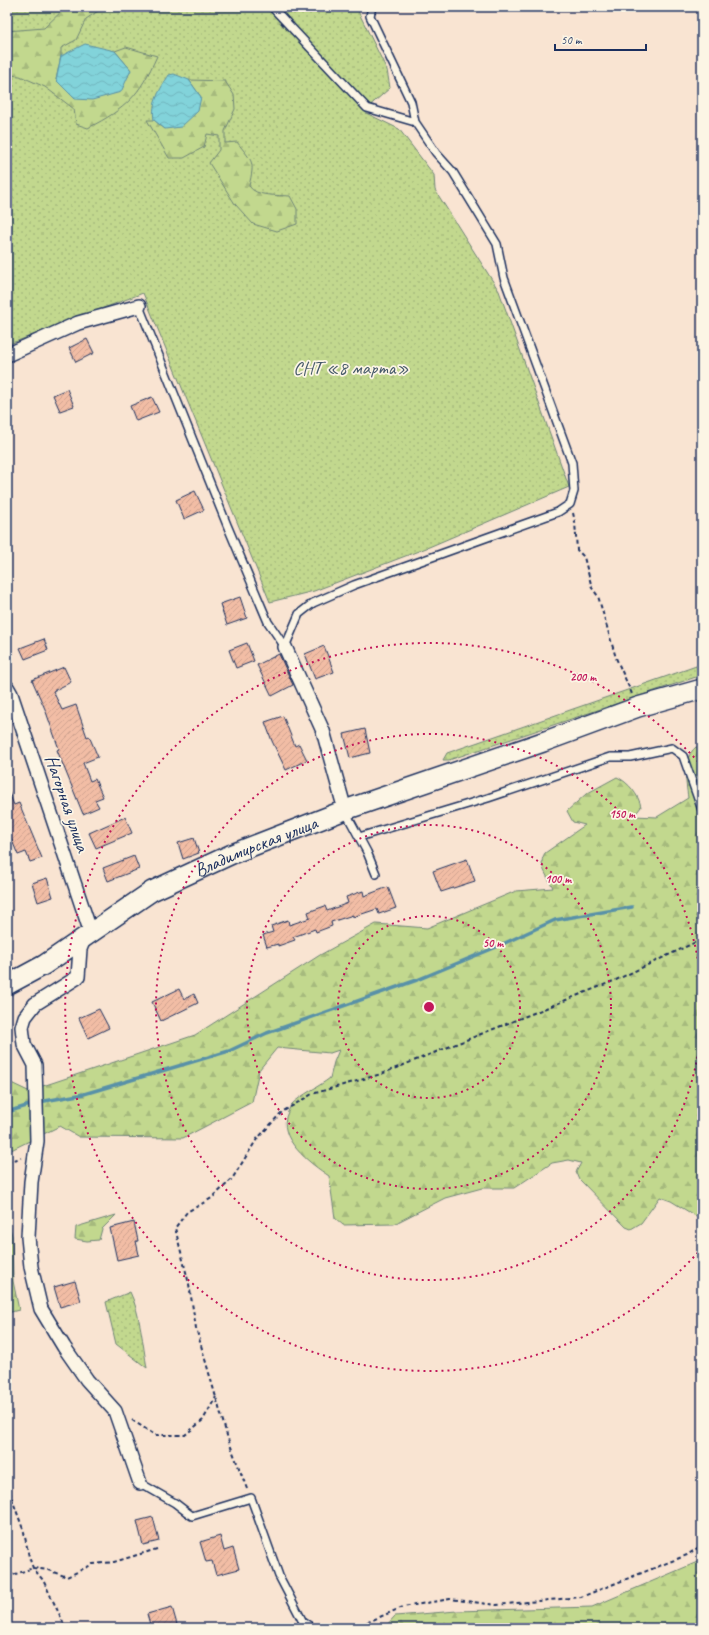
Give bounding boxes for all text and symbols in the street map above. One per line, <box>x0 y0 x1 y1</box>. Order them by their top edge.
scale bar <box>555 26 646 52</box>
text: 50 m <box>561 32 583 48</box>
park label: СНТ «8 марта» <box>293 356 409 380</box>
text: 200 m <box>570 669 597 685</box>
street label: Нагорная улица <box>39 752 95 857</box>
text: 150 m <box>609 806 636 822</box>
street label: Владимирская улица <box>191 811 322 883</box>
text: 100 m <box>545 871 572 887</box>
text: 50 m <box>483 935 504 951</box>
centre of rings <box>422 1000 436 1014</box>

